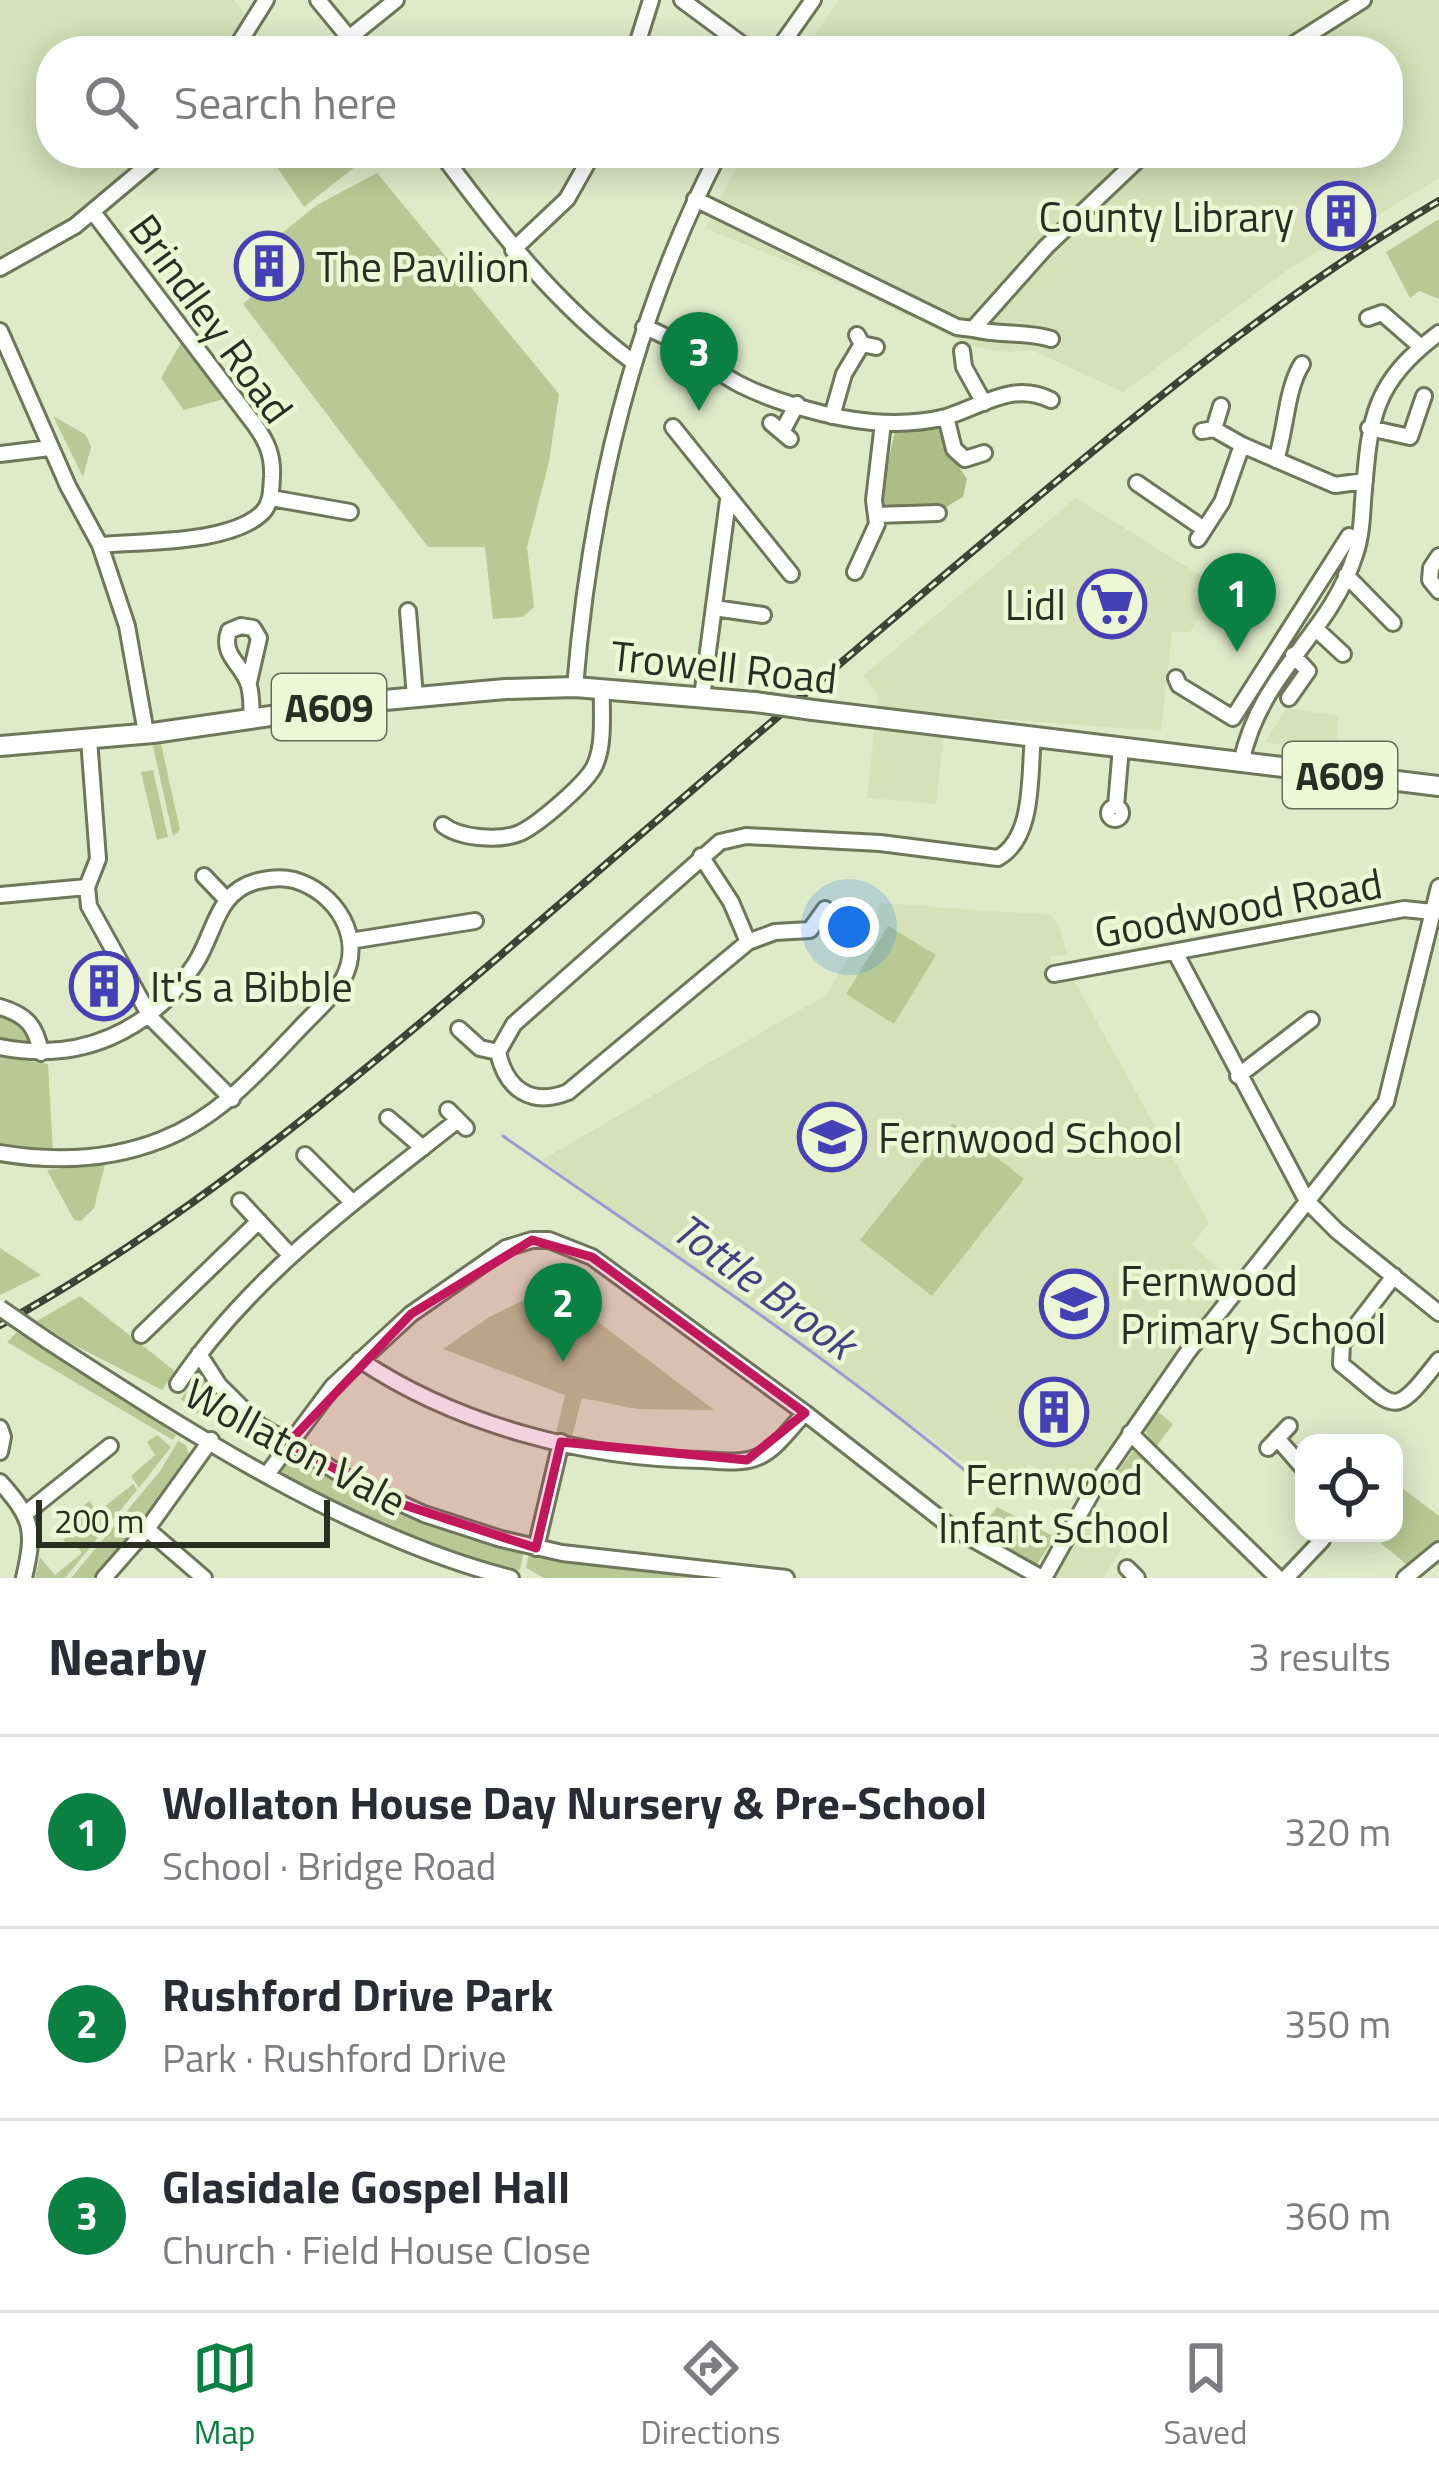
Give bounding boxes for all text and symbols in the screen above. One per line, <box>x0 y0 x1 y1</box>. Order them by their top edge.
search box <box>36 36 1403 168</box>
text: Search here <box>174 68 397 136</box>
icon: search <box>78 69 144 135</box>
building icon: County Library <box>1306 181 1376 251</box>
place label: County Library <box>1039 184 1294 248</box>
street label: Brindley Road <box>114 200 310 436</box>
building icon: The Pavilion <box>234 231 304 301</box>
place label: The Pavilion <box>316 234 530 298</box>
pin: 3 <box>660 312 738 411</box>
pin: 1 <box>1198 553 1276 652</box>
supermarket icon: Lidl <box>1077 569 1147 639</box>
place label: Lidl <box>1005 572 1066 636</box>
street label: Trowell Road <box>608 622 840 710</box>
road number: A609 <box>272 674 386 740</box>
road number: A609 <box>1283 742 1397 808</box>
street label: Goodwood Road <box>1089 850 1387 964</box>
your location <box>819 897 879 957</box>
building icon: It's a Bibble <box>69 951 139 1021</box>
place label: It's a Bibble <box>150 954 353 1018</box>
school or university icon: Fernwood School <box>797 1102 867 1172</box>
place label: Fernwood School <box>878 1105 1183 1169</box>
water label: Tottle Brook <box>659 1195 875 1378</box>
place label: Fernwood Primary School <box>1120 1248 1387 1360</box>
pin: 2 <box>524 1263 602 1362</box>
school or university icon: Fernwood Primary School <box>1039 1269 1109 1339</box>
street label: Wollaton Vale <box>174 1361 418 1531</box>
building icon: Fernwood Infant School <box>1019 1377 1089 1447</box>
map controls <box>1295 1434 1403 1542</box>
button: locate <box>1295 1434 1403 1542</box>
place label: Fernwood Infant School <box>938 1447 1170 1559</box>
scale bar <box>36 1494 330 1547</box>
text: 200 m <box>54 1496 144 1546</box>
text: Nearby <box>48 1617 207 1695</box>
text: 3 results <box>1248 1627 1391 1686</box>
text: Wollaton House Day Nursery & Pre-School <box>162 1768 987 1836</box>
text: 1 <box>76 1802 98 1861</box>
text: 320 m <box>1284 1802 1391 1861</box>
text: School · Bridge Road <box>162 1836 496 1895</box>
text: Rushford Drive Park <box>162 1960 553 2028</box>
text: 2 <box>76 1994 98 2053</box>
text: 350 m <box>1284 1994 1391 2053</box>
text: Park · Rushford Drive <box>162 2028 507 2087</box>
text: Glasidale Gospel Hall <box>162 2152 570 2220</box>
text: 3 <box>76 2186 98 2245</box>
text: 360 m <box>1284 2186 1391 2245</box>
text: Church · Field House Close <box>162 2220 591 2279</box>
tab: Map <box>192 2335 258 2457</box>
tab: Directions <box>641 2335 781 2457</box>
tab: Saved <box>1164 2335 1247 2457</box>

